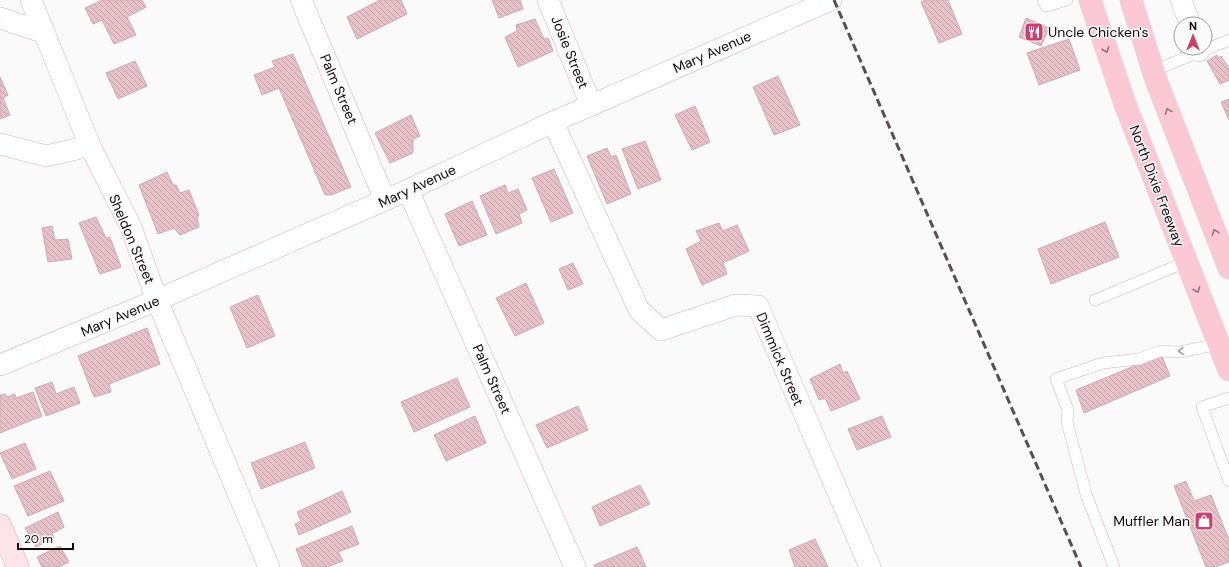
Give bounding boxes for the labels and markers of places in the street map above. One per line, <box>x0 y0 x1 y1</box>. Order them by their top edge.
restaurant icon: Uncle Chicken's <box>1023 21 1045 43</box>
place label: Uncle Chicken's <box>1048 23 1149 41</box>
shop icon: Muffler Man <box>1193 510 1215 532</box>
place label: Muffler Man <box>1113 512 1190 530</box>

